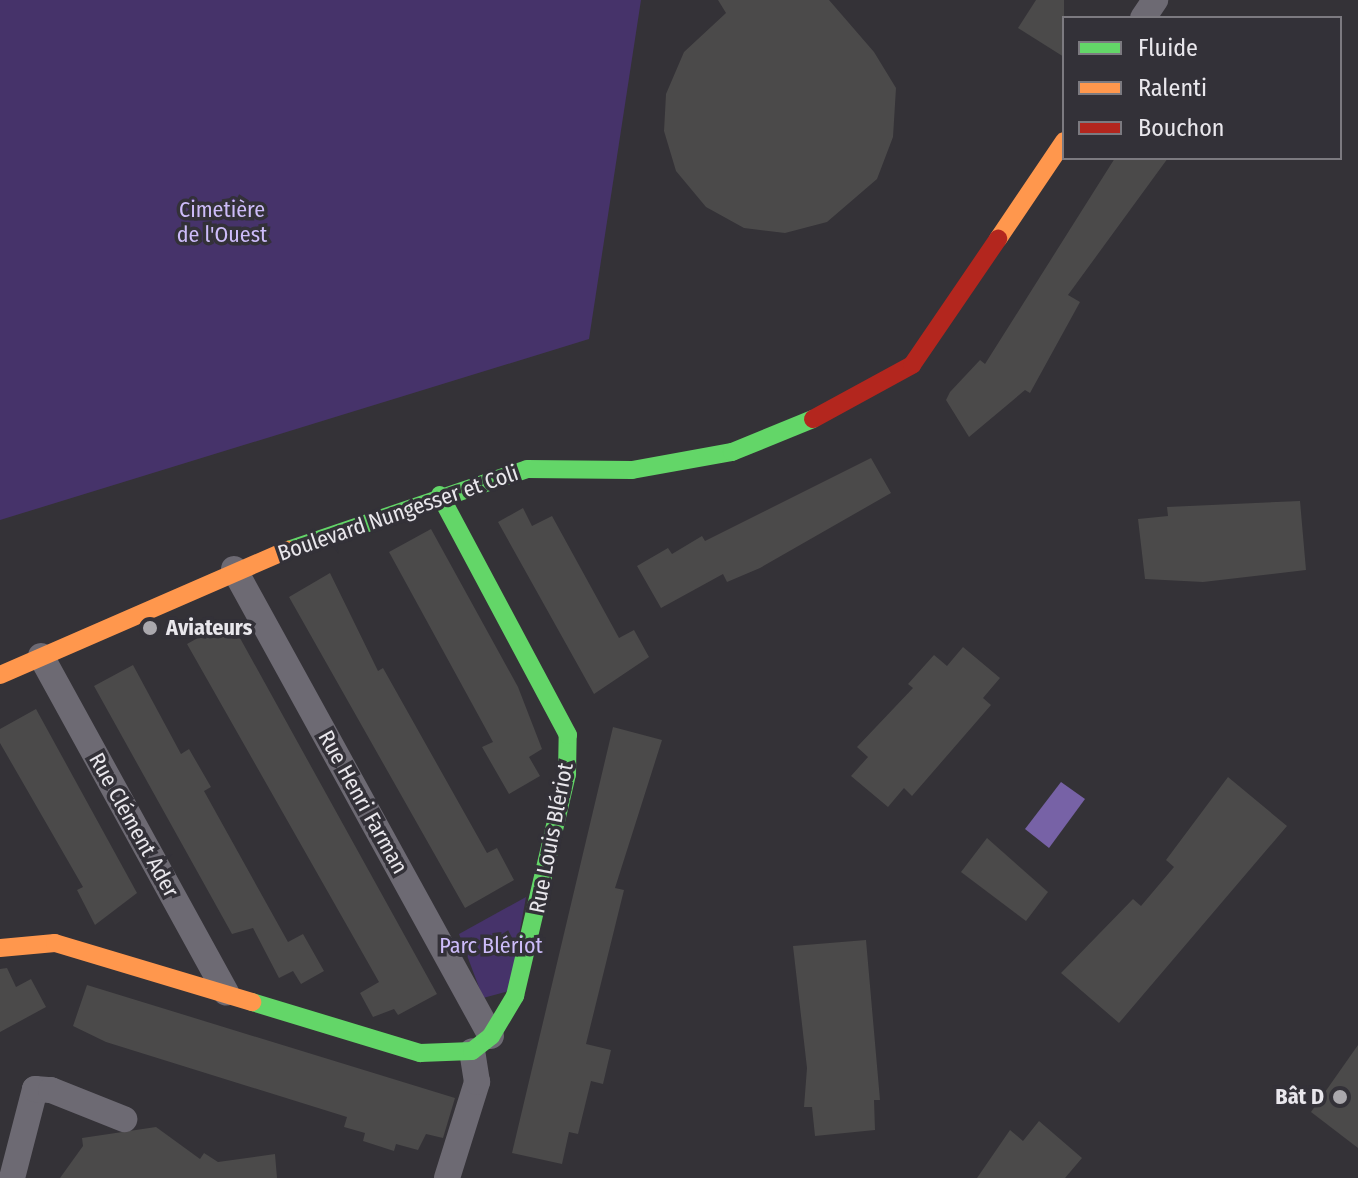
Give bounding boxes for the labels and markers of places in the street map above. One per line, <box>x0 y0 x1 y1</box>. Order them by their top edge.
place label: Aviateurs <box>166 615 252 641</box>
marker: Aviateurs <box>141 619 159 637</box>
place label: Bât D <box>1275 1084 1324 1110</box>
marker: Bât D <box>1331 1088 1349 1106</box>

